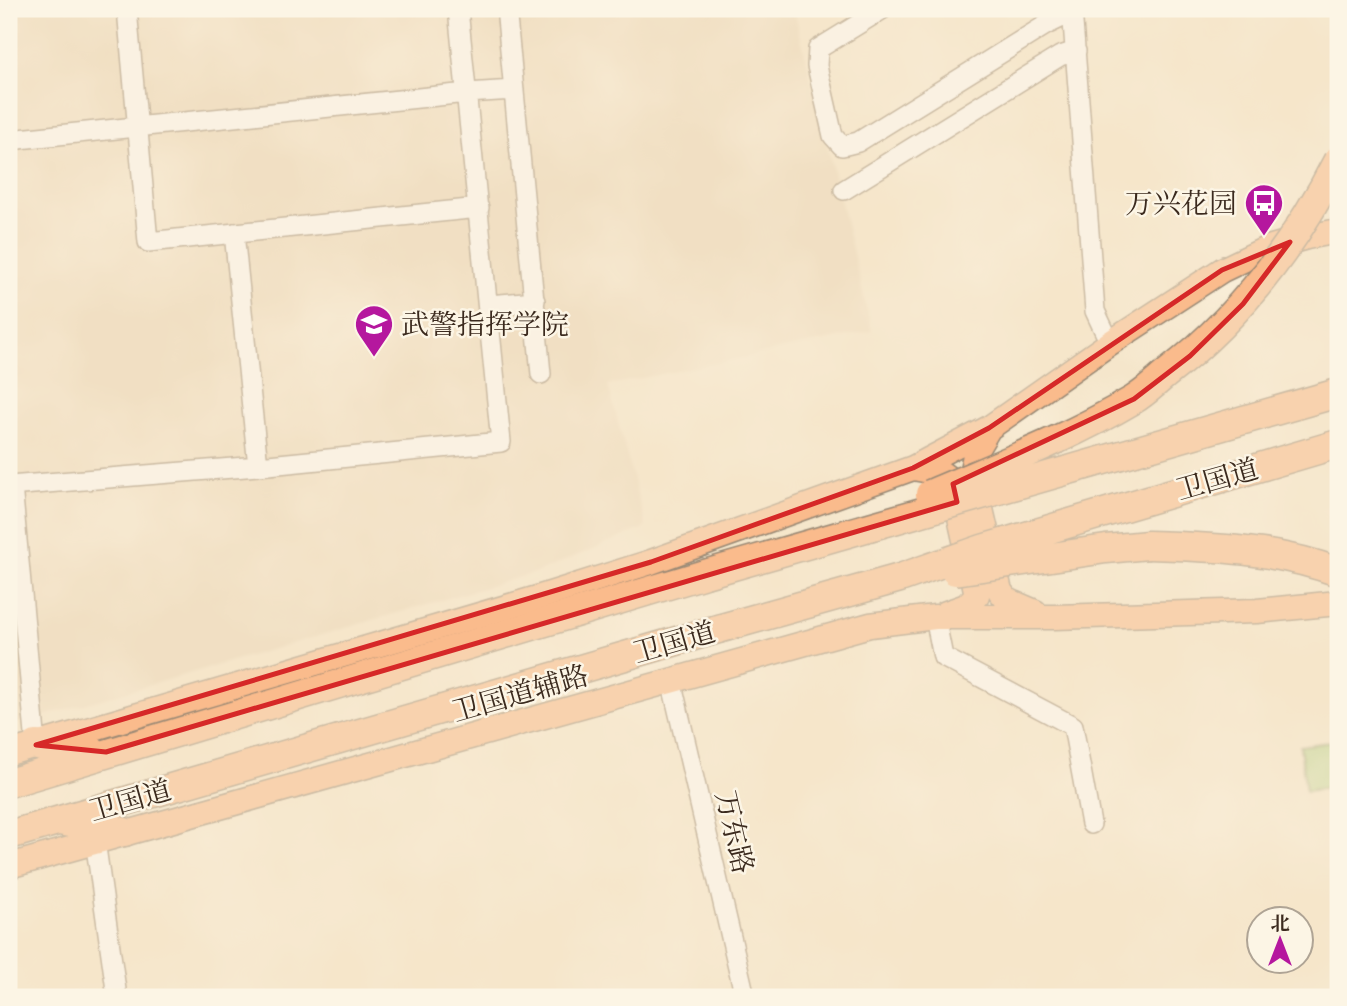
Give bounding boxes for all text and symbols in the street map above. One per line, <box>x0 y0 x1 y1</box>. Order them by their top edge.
bus stop icon: 万兴花园 <box>1243 182 1285 237</box>
place label: 万兴花园 <box>1125 185 1237 223</box>
school or university icon: 武警指挥学院 <box>353 303 395 358</box>
place label: 武警指挥学院 <box>401 306 569 344</box>
street label: 卫国道 <box>1172 450 1263 510</box>
street label: 卫国道 <box>629 613 720 673</box>
street label: 卫国道辅路 <box>448 656 593 732</box>
street label: 卫国道 <box>85 771 176 831</box>
street label: 万东路 <box>706 787 762 877</box>
north arrow <box>1246 904 1316 974</box>
text: 北 <box>1270 911 1290 937</box>

